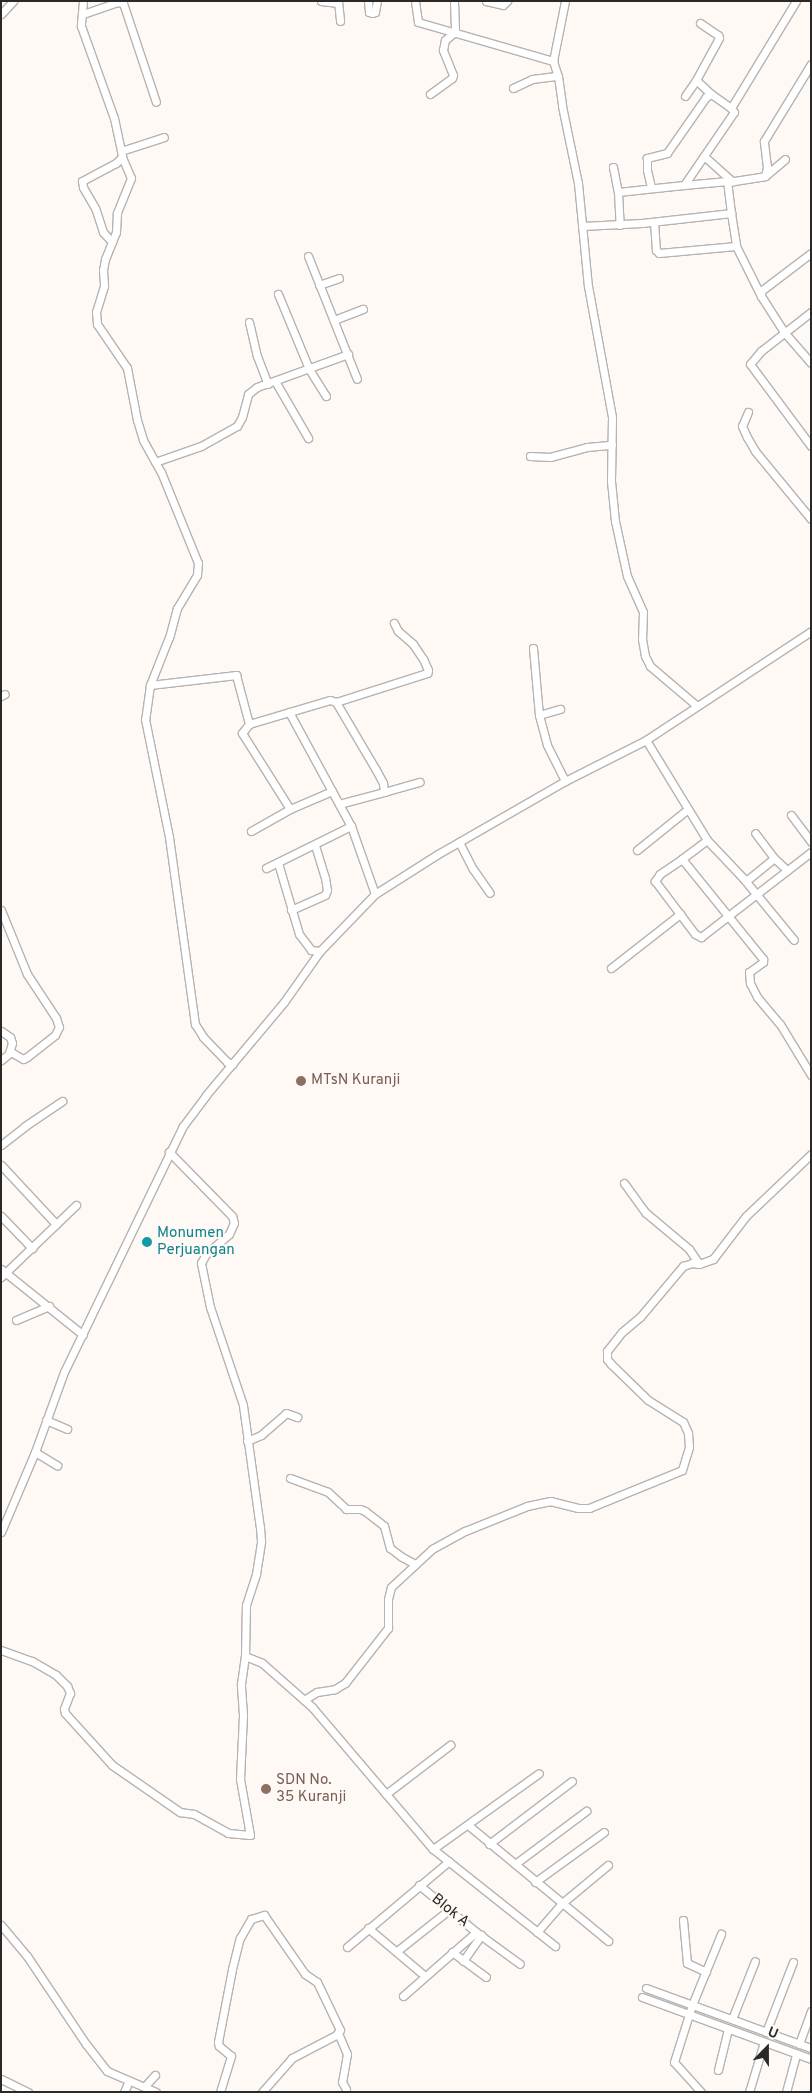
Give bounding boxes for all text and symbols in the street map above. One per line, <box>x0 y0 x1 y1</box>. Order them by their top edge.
place label: MTsN Kuranji <box>311 1072 400 1090</box>
marker: MTsN Kuranji <box>295 1075 307 1087</box>
place label: Monumen Perjuangan <box>157 1224 235 1259</box>
marker: Monumen Perjuangan <box>141 1236 153 1248</box>
place label: SDN No. 35 Kuranji <box>276 1771 346 1806</box>
marker: SDN No. 35 Kuranji <box>260 1783 272 1795</box>
street label: Blok A <box>427 1890 473 1932</box>
north arrow <box>742 2023 792 2073</box>
text: U <box>765 2024 781 2043</box>

